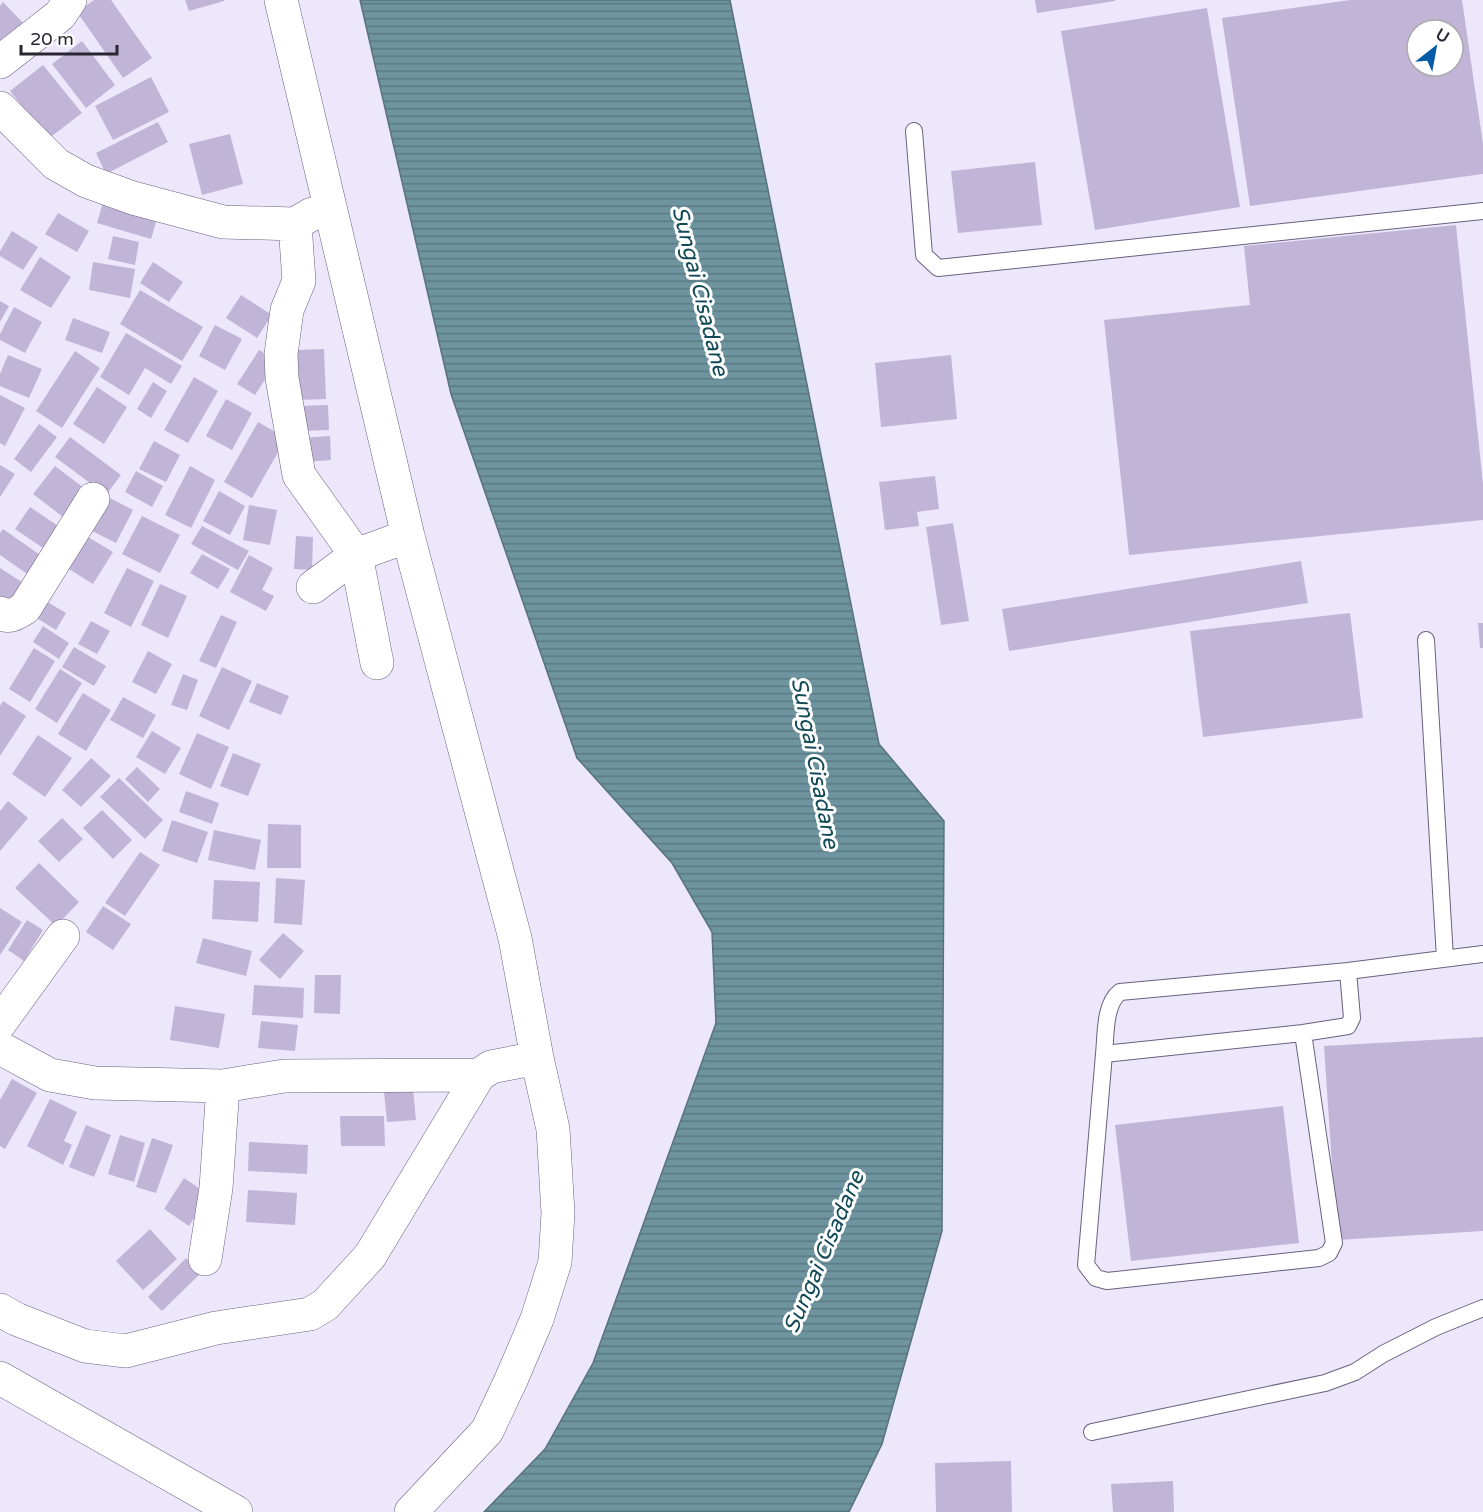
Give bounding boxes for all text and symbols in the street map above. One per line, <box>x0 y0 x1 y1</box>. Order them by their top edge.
scale bar <box>21 18 117 56</box>
north arrow <box>1405 18 1465 78</box>
text: U <box>1432 24 1453 48</box>
text: 20 m <box>30 28 74 50</box>
water label: Sungai Cisadane <box>666 204 734 380</box>
water label: Sungai Cisadane <box>786 675 845 852</box>
water label: Sungai Cisadane <box>778 1166 870 1337</box>

